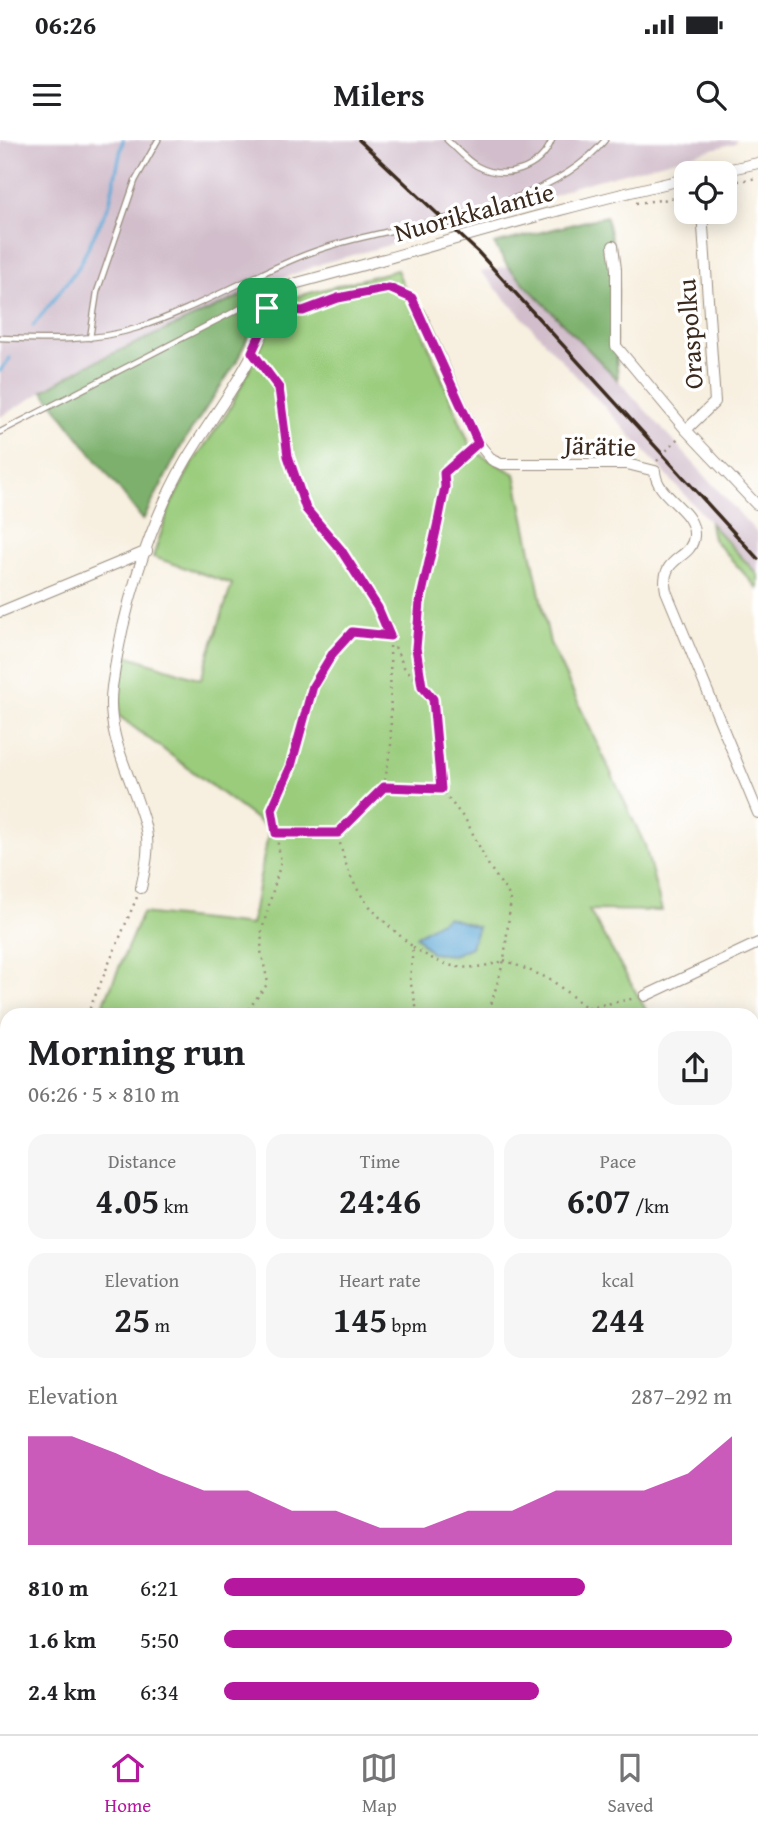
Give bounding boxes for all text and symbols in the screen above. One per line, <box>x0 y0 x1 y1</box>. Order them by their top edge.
text: 06:26 <box>35 5 96 44</box>
text: Milers <box>333 71 425 118</box>
icon: menu <box>28 76 66 114</box>
icon: search <box>692 76 730 114</box>
map controls <box>674 161 737 224</box>
button: locate <box>674 161 737 224</box>
street label: Nuorikkalantie <box>390 171 558 252</box>
street label: Oraspolku <box>666 277 713 391</box>
pin <box>237 278 297 338</box>
icon: arrive <box>248 289 286 327</box>
street label: Järätie <box>560 425 637 466</box>
text: Morning run <box>28 1023 245 1079</box>
button: share <box>658 1031 732 1105</box>
text: 06:26 · 5 × 810 m <box>28 1077 180 1110</box>
text: Distance <box>108 1147 176 1175</box>
text: Time <box>360 1147 400 1175</box>
text: Pace <box>600 1147 636 1175</box>
text: 4.05 <box>95 1175 159 1226</box>
text: 24:46 <box>339 1175 421 1226</box>
text: 6:07 <box>567 1175 631 1226</box>
text: km <box>159 1192 189 1220</box>
text: /km <box>631 1192 669 1220</box>
text: Elevation <box>105 1266 179 1294</box>
text: Heart rate <box>339 1266 421 1294</box>
text: kcal <box>602 1266 634 1294</box>
text: 25 <box>114 1294 150 1345</box>
text: 145 <box>333 1294 387 1345</box>
text: 244 <box>591 1294 645 1345</box>
text: m <box>150 1311 170 1339</box>
text: bpm <box>387 1311 427 1339</box>
text: Elevation <box>28 1379 118 1412</box>
text: 287–292 m <box>631 1379 732 1412</box>
text: 810 m <box>28 1571 89 1604</box>
text: 6:21 <box>140 1571 179 1604</box>
text: 1.6 km <box>28 1623 96 1656</box>
text: 5:50 <box>140 1623 179 1656</box>
text: 2.4 km <box>28 1675 96 1708</box>
text: 6:34 <box>140 1675 179 1708</box>
tab: Home <box>105 1749 151 1819</box>
tab: Map <box>360 1749 398 1819</box>
tab: Saved <box>607 1749 653 1819</box>

